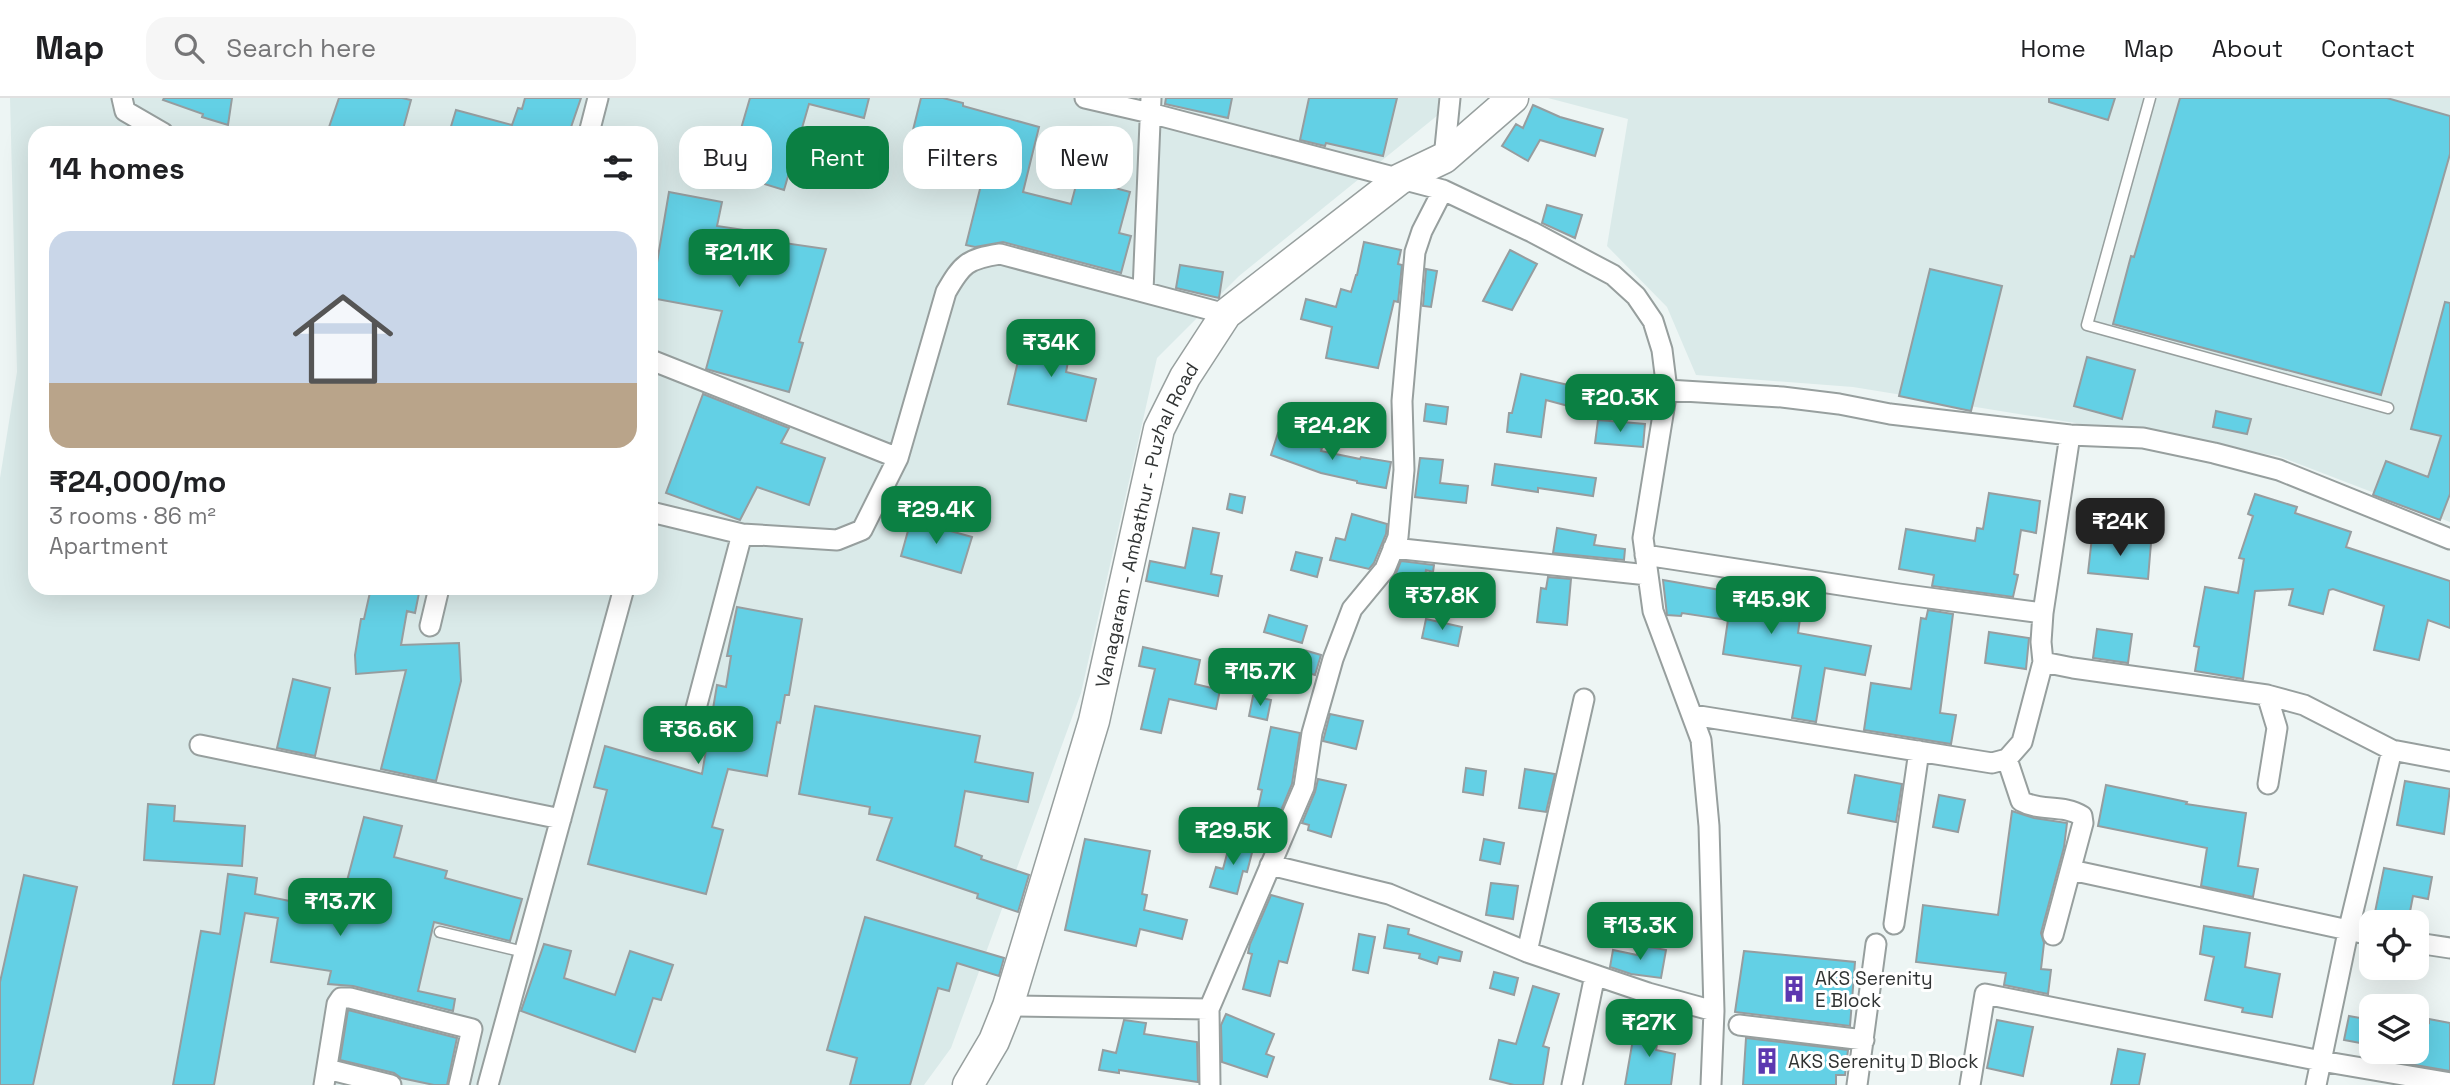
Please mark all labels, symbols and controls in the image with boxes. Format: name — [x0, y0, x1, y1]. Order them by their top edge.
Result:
search box — [146, 17, 636, 80]
text: Map — [35, 27, 104, 69]
icon: search — [170, 29, 208, 67]
text: Search here — [226, 31, 376, 65]
text: Home — [2020, 33, 2086, 64]
text: Map — [2124, 33, 2174, 64]
text: About — [2212, 33, 2283, 64]
text: Contact — [2321, 33, 2415, 64]
chip: Buy — [679, 126, 772, 189]
chip: Rent — [786, 126, 889, 189]
chip: Filters — [903, 126, 1022, 189]
chip: New — [1036, 126, 1133, 189]
text: 14 homes — [49, 149, 185, 188]
icon: filters — [599, 149, 637, 187]
pin: ₹21.1K — [682, 230, 796, 289]
text: ₹21.1K — [705, 237, 773, 267]
icon: home — [280, 276, 406, 402]
pin: ₹34K — [1010, 320, 1092, 379]
text: ₹34K — [1022, 327, 1080, 357]
street label: Vanagaram - Ambathur - Puzhal Road — [1090, 358, 1204, 690]
pin: ₹20.3K — [1563, 374, 1677, 434]
text: ₹20.3K — [1581, 382, 1659, 412]
pin: ₹24.2K — [1275, 402, 1389, 462]
text: ₹24.2K — [1293, 410, 1371, 440]
text: ₹24,000/mo — [49, 462, 226, 501]
pin: ₹29.4K — [879, 486, 993, 546]
text: ₹29.4K — [897, 494, 975, 524]
pin: ₹24K — [2079, 498, 2161, 558]
text: 3 rooms · 86 m² — [49, 501, 216, 531]
text: ₹24K — [2092, 506, 2148, 536]
text: Apartment — [49, 531, 169, 561]
pin: ₹37.8K — [1385, 573, 1499, 632]
pin: ₹45.9K — [1714, 576, 1828, 636]
text: ₹37.8K — [1405, 580, 1479, 610]
text: ₹45.9K — [1732, 584, 1810, 614]
pin: ₹15.7K — [1203, 648, 1317, 708]
text: ₹15.7K — [1224, 656, 1296, 686]
pin: ₹36.6K — [641, 706, 755, 766]
text: ₹36.6K — [659, 714, 737, 744]
pin: ₹29.5K — [1176, 808, 1290, 867]
text: ₹29.5K — [1195, 815, 1271, 845]
pin: ₹13.7K — [283, 878, 397, 938]
text: ₹13.7K — [304, 886, 376, 916]
pin: ₹13.3K — [1583, 902, 1697, 962]
text: ₹13.3K — [1603, 910, 1677, 940]
map controls — [2359, 910, 2429, 1064]
button: locate — [2359, 910, 2429, 980]
place label: AKS Serenity E Block — [1815, 966, 1933, 1013]
building icon: AKS Serenity E Block — [1779, 974, 1809, 1004]
button: layers — [2359, 994, 2429, 1064]
pin: ₹27K — [1608, 1000, 1690, 1059]
text: ₹27K — [1622, 1007, 1676, 1037]
building icon: AKS Serenity D Block — [1752, 1046, 1782, 1076]
place label: AKS Serenity D Block — [1788, 1049, 1979, 1074]

